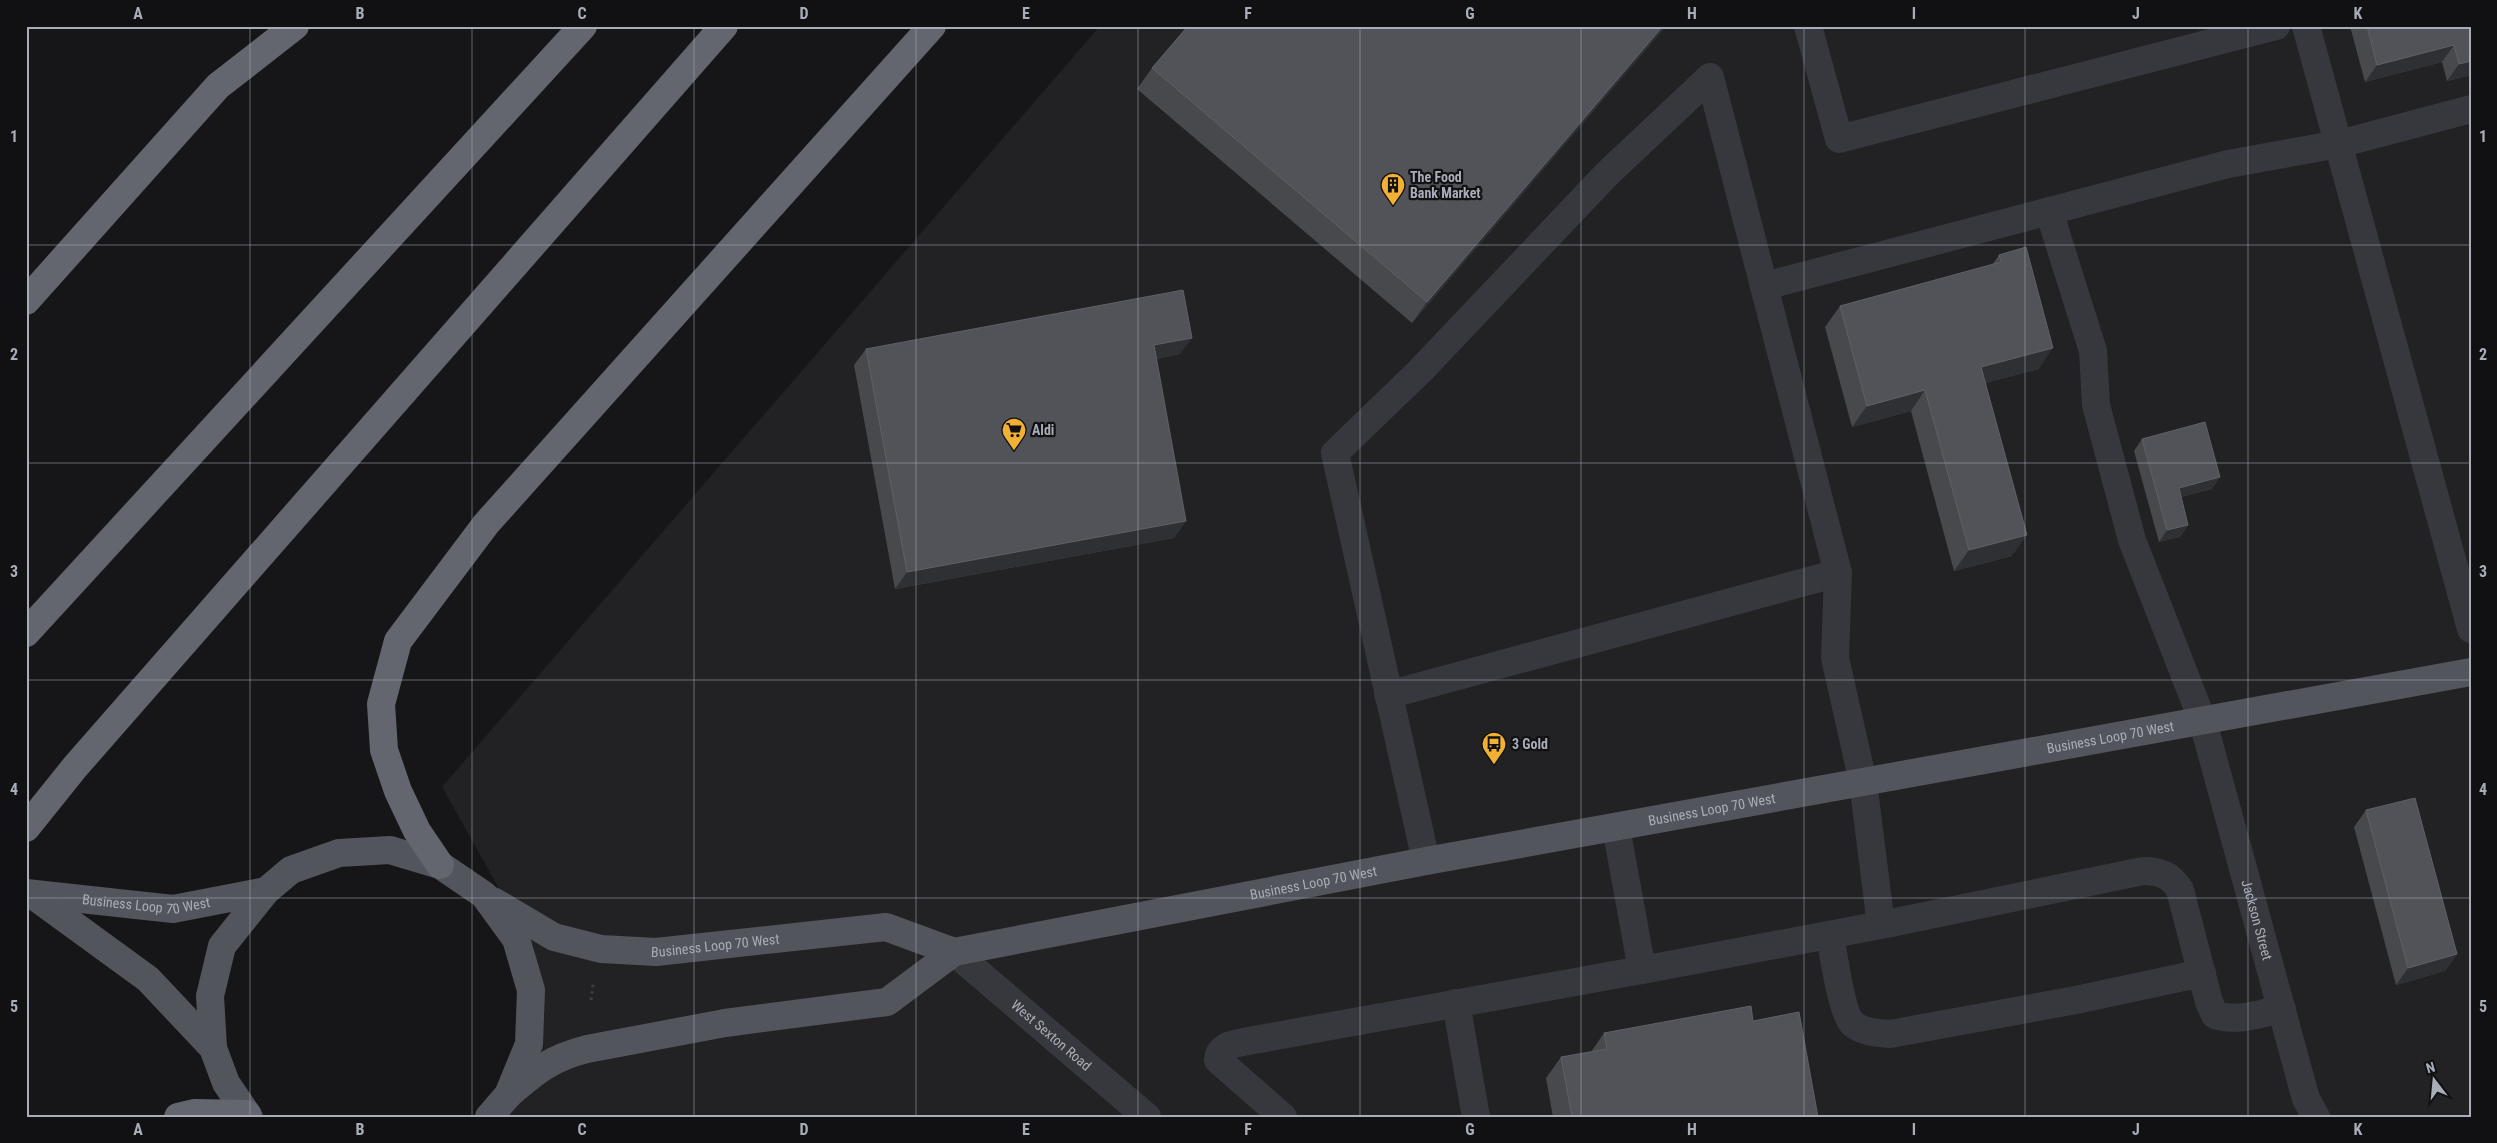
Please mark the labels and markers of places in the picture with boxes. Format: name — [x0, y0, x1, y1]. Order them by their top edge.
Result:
place label: The Food Bank Market — [1410, 169, 1481, 201]
building icon: The Food Bank Market — [1380, 172, 1406, 206]
supermarket icon: Aldi — [1001, 417, 1027, 451]
place label: Aldi — [1032, 422, 1054, 438]
bus stop icon: 3 Gold — [1481, 731, 1507, 765]
place label: 3 Gold — [1512, 736, 1548, 752]

